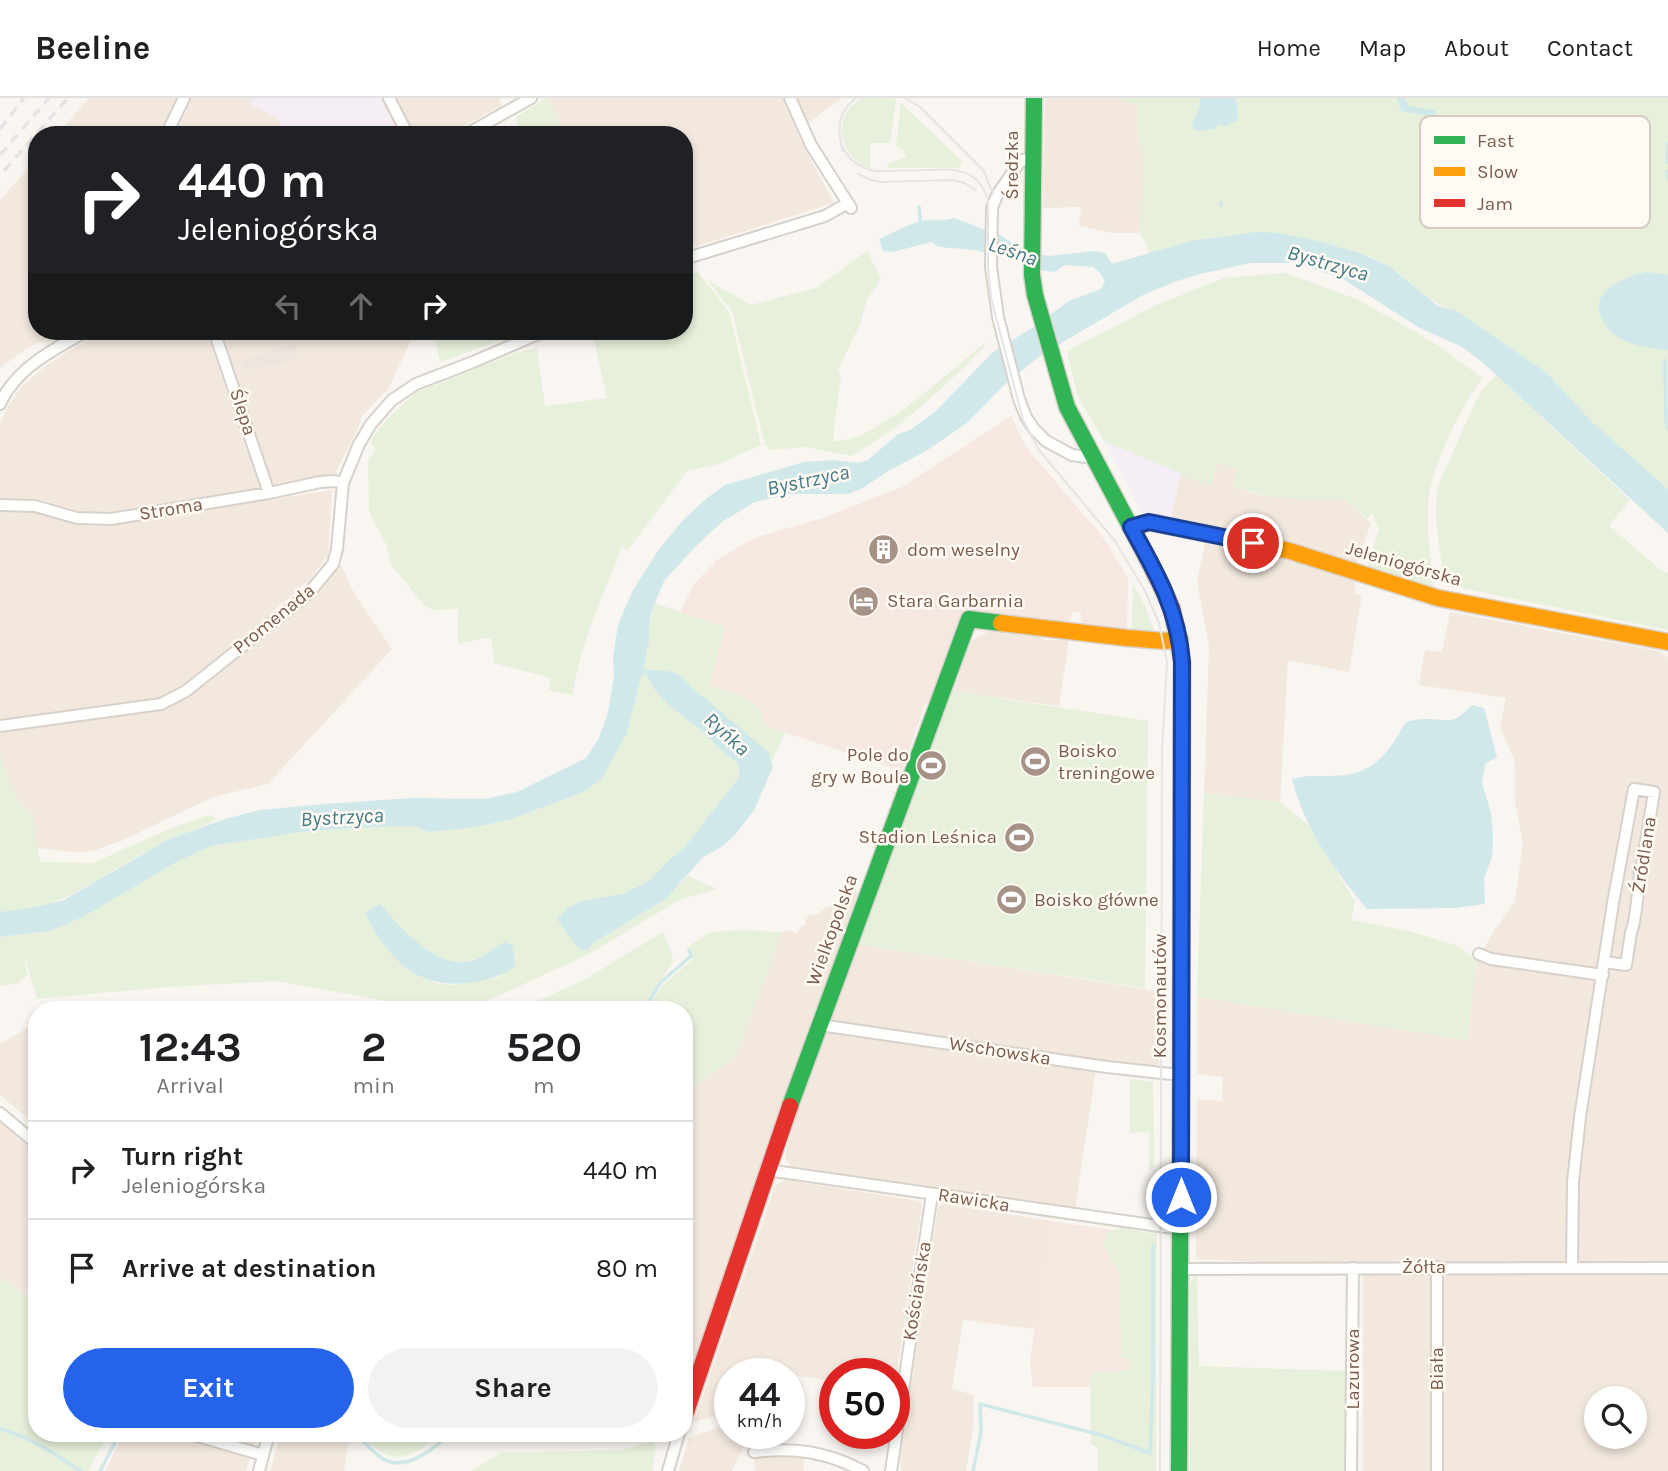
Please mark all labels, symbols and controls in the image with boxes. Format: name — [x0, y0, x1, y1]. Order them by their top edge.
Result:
text: Beeline — [35, 29, 150, 67]
text: Home — [1257, 34, 1321, 62]
text: Map — [1359, 34, 1406, 62]
text: About — [1444, 34, 1509, 62]
text: Contact — [1547, 34, 1633, 62]
legend — [1420, 116, 1650, 228]
street label: Średzka — [1000, 130, 1023, 200]
text: Fast — [1477, 130, 1514, 152]
text: 440 m — [178, 152, 326, 209]
icon: right — [63, 154, 154, 245]
text: Slow — [1477, 161, 1518, 183]
text: Jam — [1477, 193, 1513, 215]
text: Jeleniogórska — [178, 211, 379, 248]
water label: Leśna — [985, 231, 1041, 271]
water label: Bystrzyca — [1285, 240, 1371, 286]
icon: left — [269, 287, 307, 325]
icon: ahead — [342, 287, 380, 325]
icon: right — [415, 287, 453, 325]
street label: Ślepa — [225, 385, 262, 438]
water label: Bystrzyca — [765, 460, 851, 500]
street label: Stroma — [138, 493, 204, 525]
pin — [1223, 513, 1283, 573]
icon: arrive — [1234, 524, 1272, 562]
building icon: dom weselny — [867, 533, 901, 567]
street label: Jeleniogórska — [1344, 537, 1464, 591]
place label: dom weselny — [907, 539, 1020, 561]
street label: Promenada — [229, 579, 319, 659]
hotel icon: Stara Garbarnia — [847, 584, 881, 618]
place label: Stara Garbarnia — [887, 590, 1024, 612]
water label: Ryńka — [699, 707, 755, 761]
place label: Boisko treningowe — [1058, 740, 1155, 784]
place label: Pole do gry w Boule — [811, 744, 909, 788]
sports icon: Boisko treningowe — [1018, 745, 1052, 779]
sports icon: Pole do gry w Boule — [915, 749, 949, 783]
water label: Bystrzyca — [300, 803, 384, 831]
street label: Źródlana — [1626, 815, 1661, 895]
sports icon: Stadion Leśnica — [1003, 820, 1037, 854]
place label: Stadion Leśnica — [859, 826, 997, 848]
street label: Wielkopolska — [802, 871, 862, 989]
sports icon: Boisko główne — [994, 883, 1028, 917]
place label: Boisko główne — [1034, 889, 1159, 911]
street label: Kosmonautów — [1149, 933, 1171, 1058]
text: 12:43 — [139, 1022, 242, 1072]
text: 2 — [361, 1022, 386, 1072]
text: 520 — [506, 1022, 582, 1072]
street label: Wschowska — [948, 1032, 1052, 1070]
text: Arrival — [157, 1072, 224, 1099]
text: min — [353, 1072, 395, 1099]
text: m — [533, 1072, 555, 1099]
text: Turn right — [122, 1141, 243, 1172]
icon: right — [63, 1151, 101, 1189]
text: 440 m — [583, 1155, 658, 1186]
position arrow — [1144, 1160, 1218, 1234]
text: Jeleniogórska — [122, 1172, 266, 1199]
street label: Rawicka — [936, 1183, 1012, 1217]
street label: Kościańska — [898, 1240, 936, 1342]
icon: arrive — [63, 1249, 101, 1287]
text: Arrive at destination — [122, 1253, 376, 1284]
text: 80 m — [596, 1253, 658, 1284]
street label: Żółta — [1402, 1256, 1446, 1278]
street label: Lazurowa — [1342, 1328, 1364, 1410]
street label: Biała — [1426, 1347, 1448, 1391]
button: Exit — [63, 1348, 354, 1428]
button: Share — [368, 1348, 658, 1428]
speed limit sign: 50 — [819, 1358, 910, 1449]
text: 44 — [739, 1374, 780, 1415]
map controls — [1584, 1386, 1647, 1449]
button: search — [1584, 1386, 1647, 1449]
text: km/h — [737, 1410, 782, 1432]

